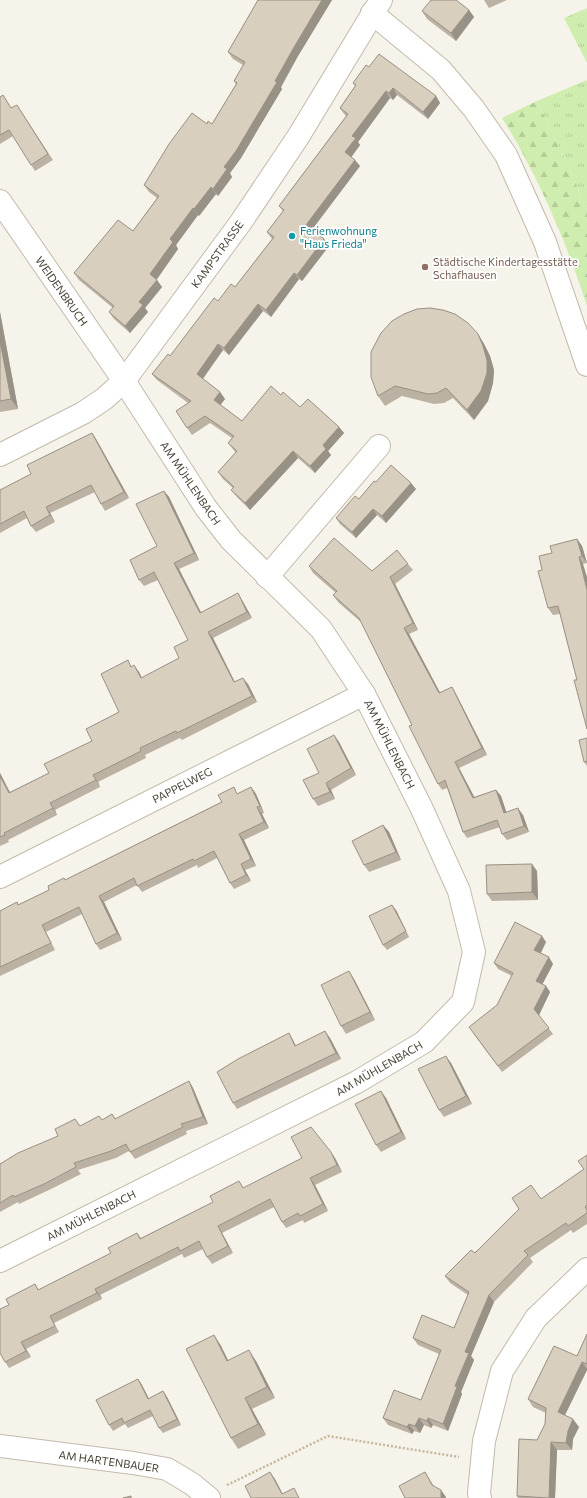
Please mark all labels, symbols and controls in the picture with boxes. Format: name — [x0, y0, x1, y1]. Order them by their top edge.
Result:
street label: KAMPSTRASSE — [188, 218, 246, 290]
place label: Ferienwohnung "Haus Frieda" — [300, 224, 377, 250]
marker: Ferienwohnung "Haus Frieda" — [287, 231, 297, 241]
street label: WEIDENBRUCH — [33, 254, 91, 328]
place label: Städtische Kindertagesstätte Schafhausen — [433, 255, 578, 281]
marker: Städtische Kindertagesstätte Schafhausen — [420, 262, 430, 272]
street label: AM MÜHLENBACH — [158, 438, 225, 527]
street label: AM MÜHLENBACH — [362, 697, 419, 791]
street label: PAPPELWEG — [150, 764, 214, 806]
street label: AM MÜHLENBACH — [333, 1037, 425, 1098]
street label: AM MÜHLENBACH — [44, 1186, 138, 1243]
street label: AM HARTENBAUER — [58, 1448, 161, 1475]

